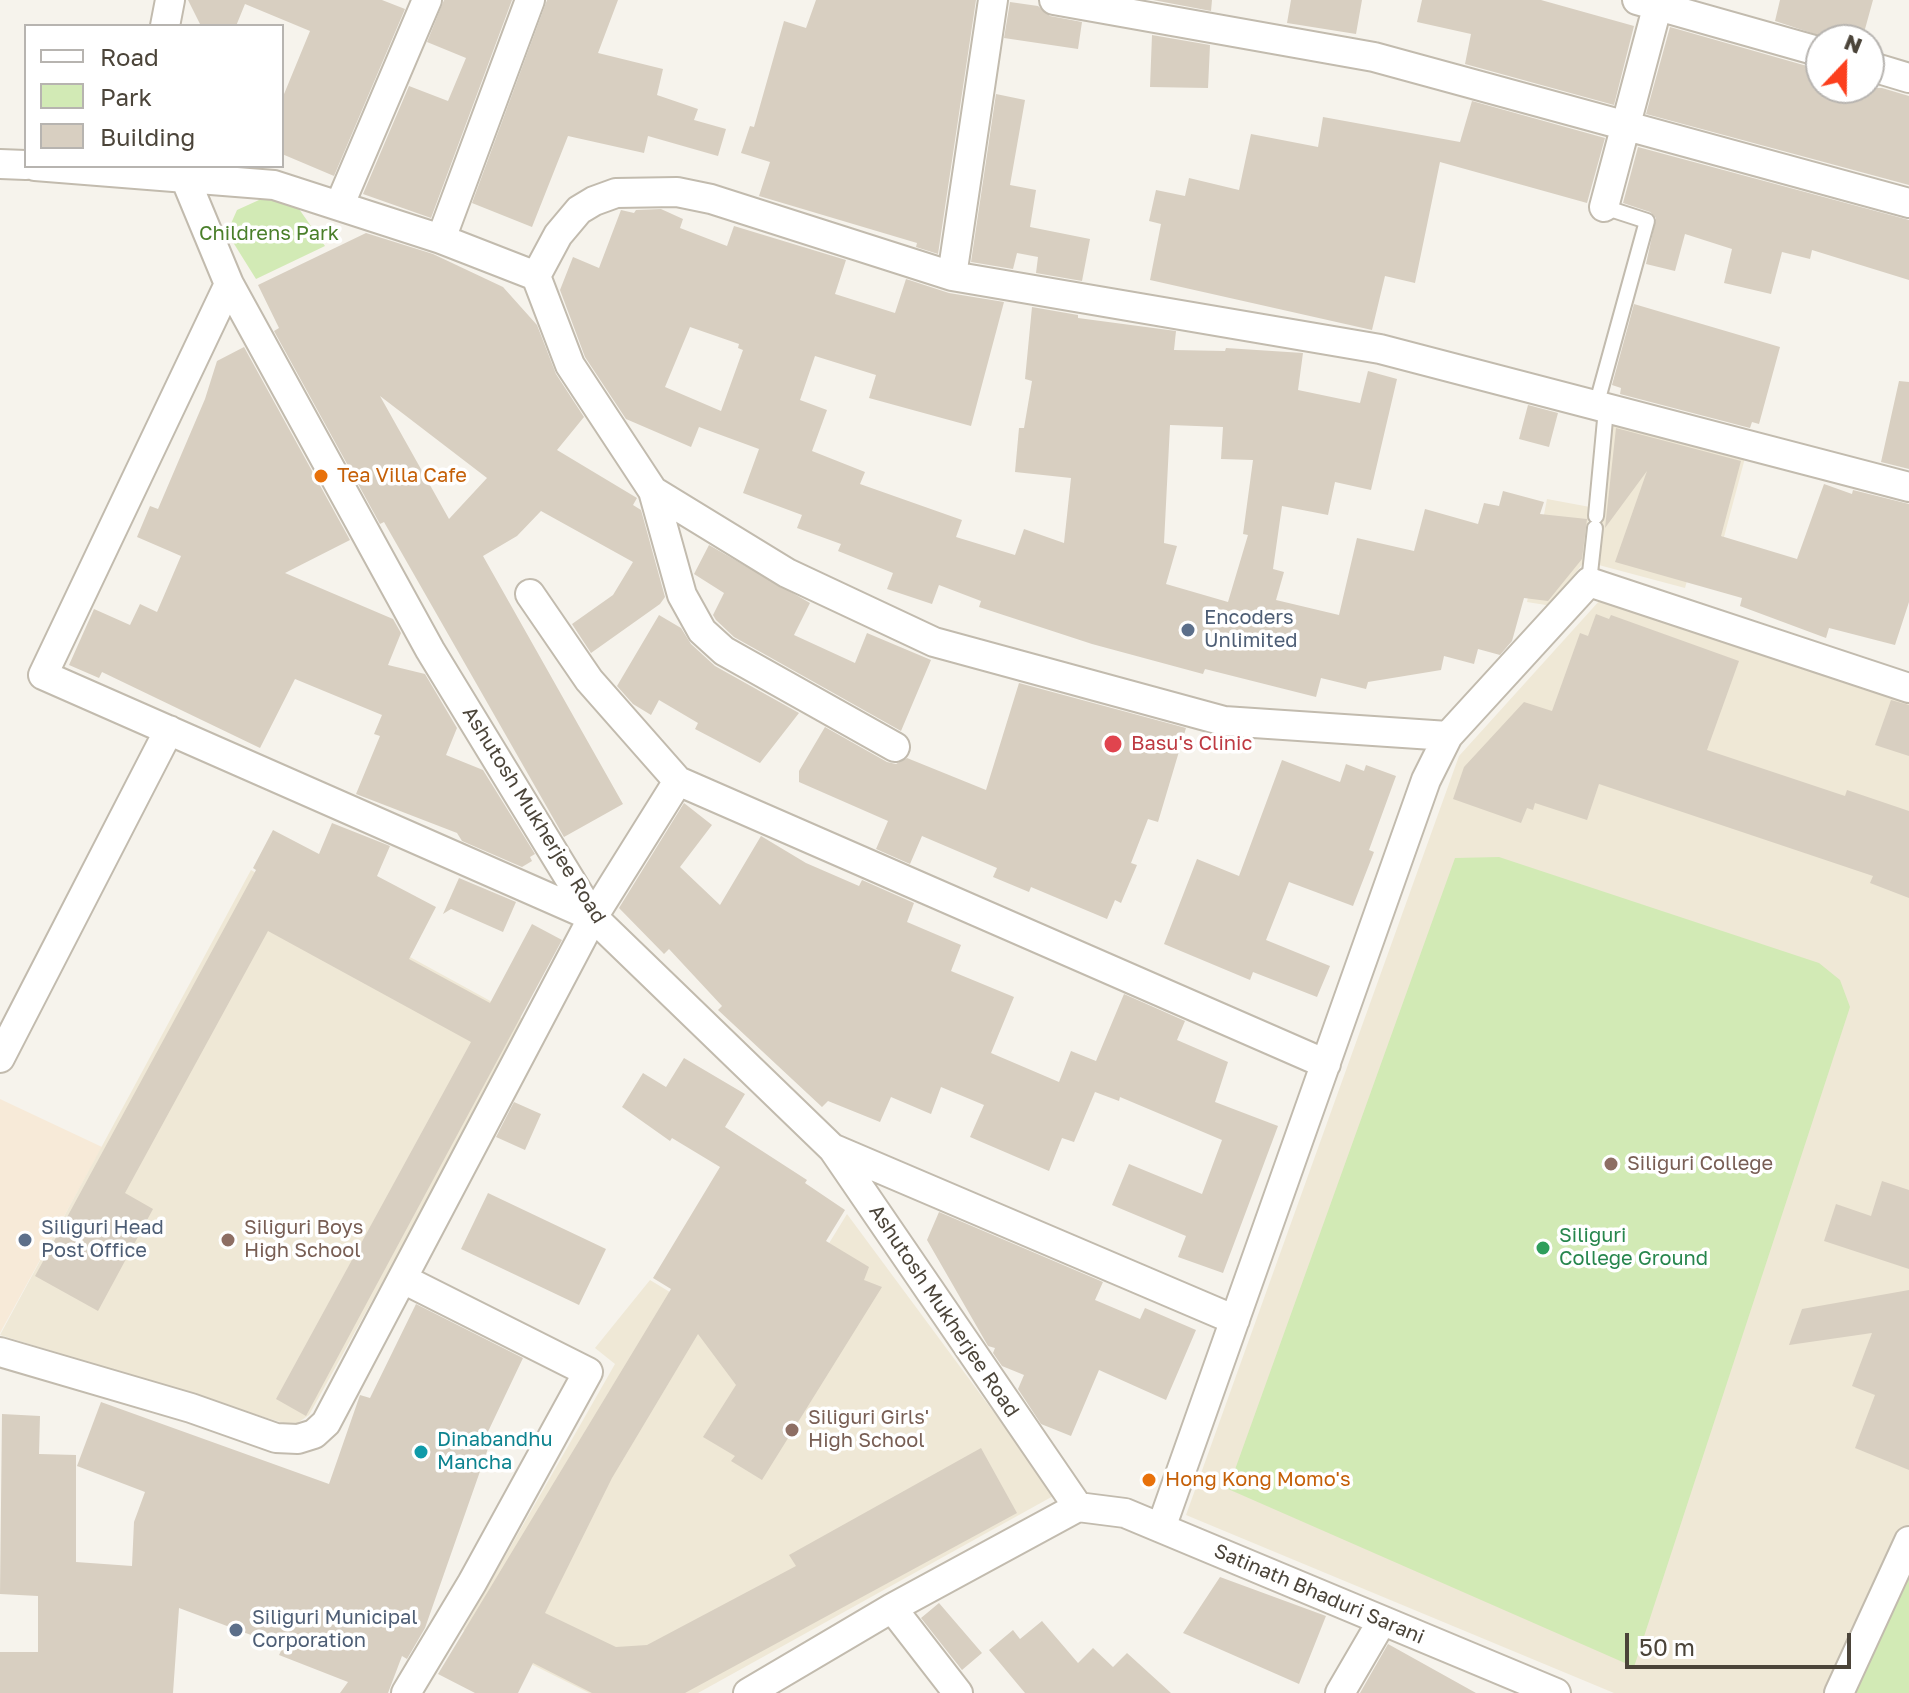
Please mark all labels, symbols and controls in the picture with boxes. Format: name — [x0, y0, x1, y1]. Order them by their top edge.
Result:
legend — [24, 24, 284, 168]
north arrow — [1805, 24, 1885, 104]
text: N — [1841, 27, 1866, 59]
text: Road — [100, 42, 159, 71]
text: Park — [100, 82, 152, 111]
text: Building — [100, 122, 195, 151]
park label: Childrens Park — [199, 222, 339, 246]
place label: Tea Villa Cafe — [337, 464, 467, 488]
marker: Tea Villa Cafe — [312, 467, 330, 485]
place label: Encoders Unlimited — [1204, 606, 1298, 653]
marker: Encoders Unlimited — [1179, 621, 1197, 639]
street label: Ashutosh Mukherjee Road — [457, 702, 611, 928]
place label: Basu's Clinic — [1131, 732, 1252, 756]
marker: Basu's Clinic — [1102, 733, 1124, 755]
place label: Siliguri College — [1627, 1152, 1773, 1176]
marker: Siliguri College — [1602, 1155, 1620, 1173]
street label: Ashutosh Mukherjee Road — [864, 1200, 1024, 1422]
place label: Siliguri Head Post Office — [41, 1216, 164, 1263]
place label: Siliguri Boys High School — [244, 1216, 363, 1263]
place label: Siliguri College Ground — [1559, 1224, 1708, 1271]
marker: Siliguri Head Post Office — [16, 1231, 34, 1249]
marker: Siliguri Boys High School — [219, 1231, 237, 1249]
marker: Siliguri College Ground — [1534, 1239, 1552, 1257]
place label: Siliguri Girls' High School — [808, 1406, 929, 1453]
marker: Siliguri Girls' High School — [783, 1421, 801, 1439]
place label: Dinabandhu Mancha — [437, 1428, 553, 1475]
marker: Dinabandhu Mancha — [412, 1443, 430, 1461]
place label: Hong Kong Momo's — [1165, 1468, 1350, 1492]
marker: Hong Kong Momo's — [1140, 1471, 1158, 1489]
street label: Satinath Bhaduri Sarani — [1210, 1539, 1428, 1649]
place label: Siliguri Municipal Corporation — [252, 1606, 418, 1653]
scale bar — [1629, 1617, 1855, 1667]
marker: Siliguri Municipal Corporation — [227, 1621, 245, 1639]
text: 50 m — [1639, 1632, 1695, 1661]

